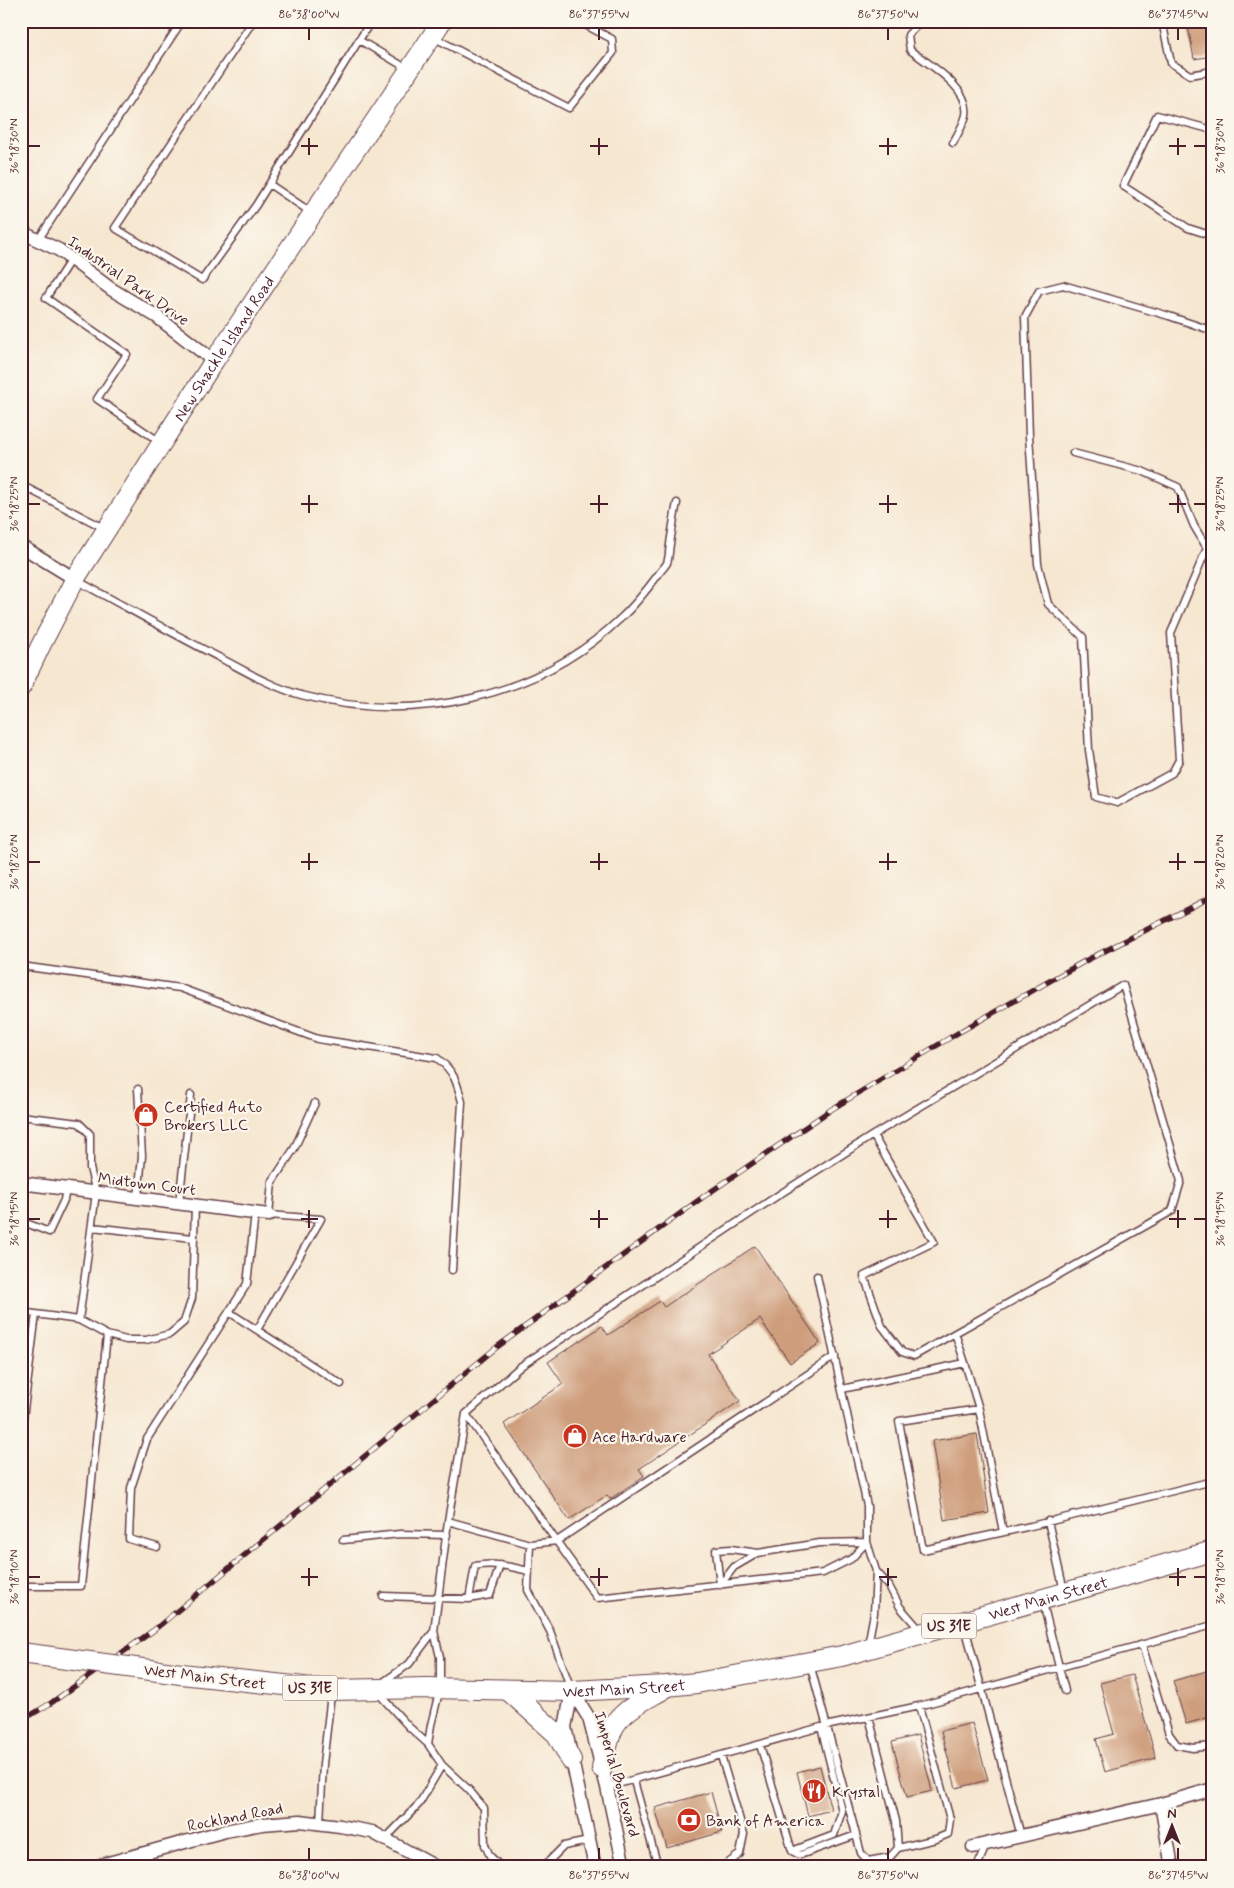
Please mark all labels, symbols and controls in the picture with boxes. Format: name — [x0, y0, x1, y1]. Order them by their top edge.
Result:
text: 86°38'00"W — [279, 7, 340, 23]
text: 86°37'55"W — [569, 7, 629, 23]
text: 86°37'50"W — [858, 7, 919, 23]
text: 86°37'45"W — [1148, 7, 1208, 23]
text: 36°18'30"N — [7, 118, 23, 174]
text: 36°18'30"N — [1213, 118, 1229, 174]
street label: Industrial Park Drive — [63, 231, 193, 331]
street label: New Shackle Island Road — [169, 273, 280, 426]
text: 36°18'25"N — [7, 476, 23, 532]
text: 36°18'25"N — [1213, 476, 1229, 532]
text: 36°18'20"N — [7, 834, 23, 890]
text: 36°18'20"N — [1213, 834, 1229, 890]
place label: Certified Auto Brokers LLC — [164, 1097, 262, 1136]
shop icon: Certified Auto Brokers LLC — [133, 1102, 159, 1128]
street label: Midtown Court — [97, 1168, 197, 1201]
text: 36°18'15"N — [7, 1192, 23, 1246]
text: 36°18'15"N — [1213, 1192, 1229, 1246]
shop icon: Ace Hardware — [562, 1423, 588, 1449]
place label: Ace Hardware — [592, 1427, 687, 1448]
text: 36°18'10"N — [7, 1549, 23, 1605]
text: 36°18'10"N — [1213, 1549, 1229, 1605]
street label: West Main Street — [987, 1572, 1111, 1626]
road number: US 31E — [922, 1614, 976, 1638]
street label: West Main Street — [142, 1660, 268, 1695]
street label: West Main Street — [562, 1675, 687, 1703]
road number: US 31E — [282, 1676, 338, 1700]
street label: Imperial Boulevard — [589, 1709, 645, 1840]
restaurant icon: Krystal — [801, 1778, 827, 1804]
place label: Krystal — [832, 1782, 880, 1803]
street label: Rockland Road — [186, 1798, 285, 1837]
north arrow — [1146, 1800, 1196, 1850]
text: N — [1167, 1805, 1177, 1823]
bank icon: Bank of America — [676, 1807, 702, 1833]
place label: Bank of America — [706, 1811, 824, 1832]
text: 86°38'00"W — [279, 1868, 340, 1884]
text: 86°37'55"W — [569, 1868, 629, 1884]
text: 86°37'50"W — [858, 1868, 919, 1884]
text: 86°37'45"W — [1148, 1868, 1208, 1884]

